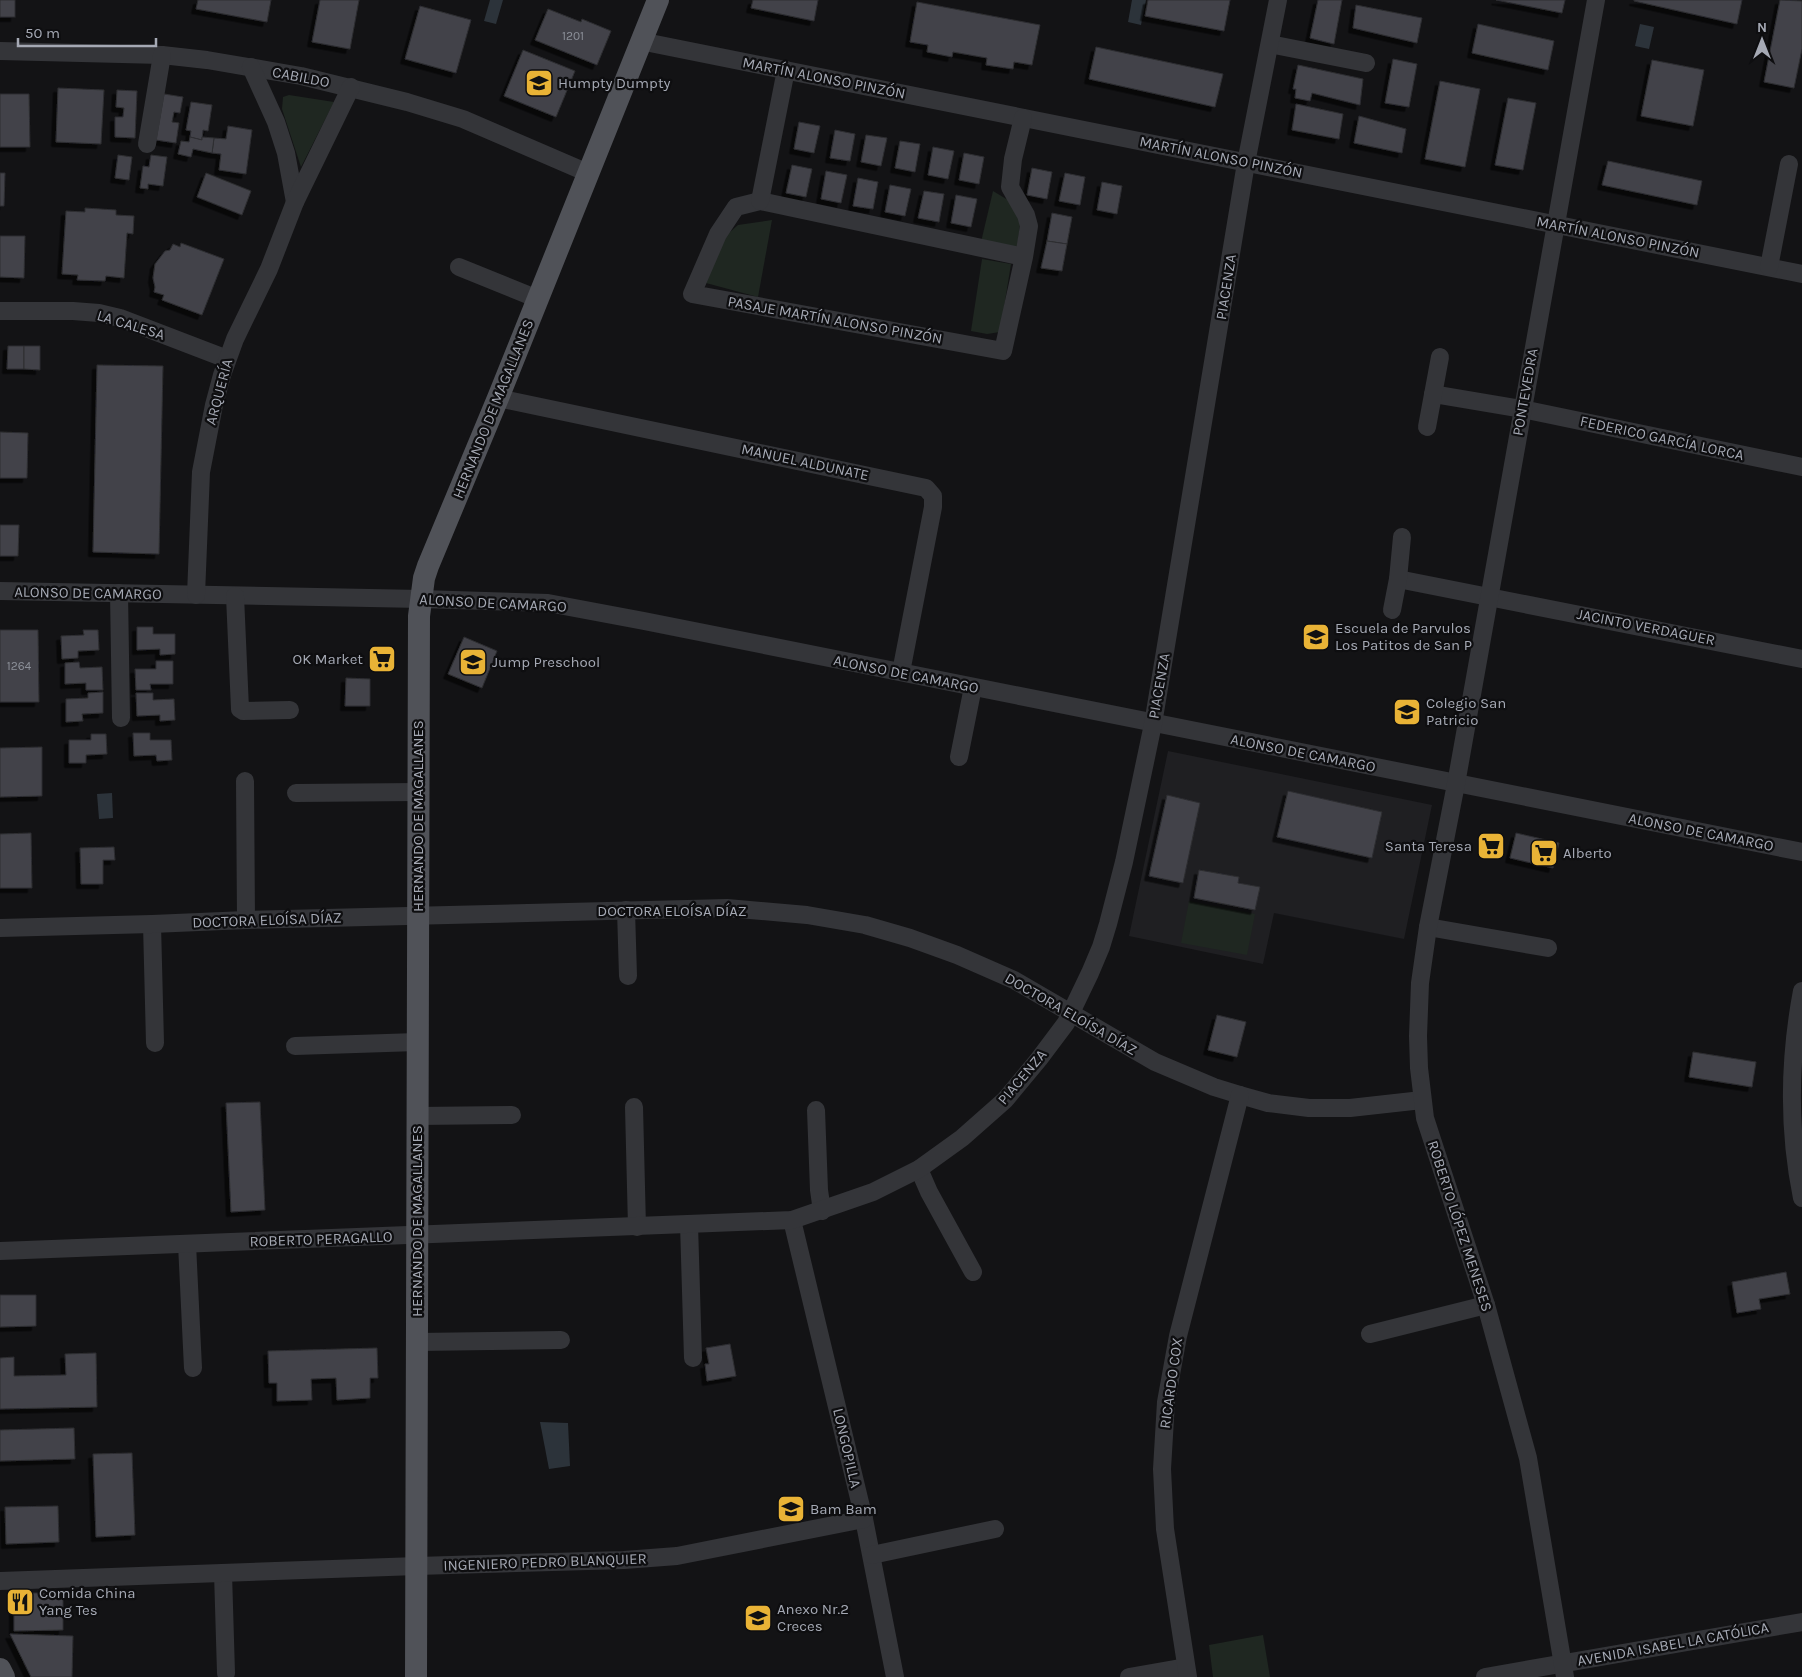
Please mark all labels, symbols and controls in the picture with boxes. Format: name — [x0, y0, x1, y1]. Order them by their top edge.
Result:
scale bar — [18, 15, 155, 47]
north arrow — [1737, 15, 1787, 65]
text: N — [1757, 19, 1767, 36]
text: 50 m — [25, 24, 60, 42]
house number: 1201 — [562, 29, 584, 43]
street label: MARTÍN ALONSO PINZÓN — [741, 53, 907, 103]
street label: CABILDO — [271, 63, 331, 91]
school or university icon: Humpty Dumpty — [524, 68, 554, 98]
place label: Humpty Dumpty — [558, 74, 671, 92]
street label: MARTÍN ALONSO PINZÓN — [1138, 132, 1304, 182]
street label: MARTÍN ALONSO PINZÓN — [1535, 212, 1701, 262]
street label: PIACENZA — [1212, 252, 1240, 321]
street label: PASAJE MARTÍN ALONSO PINZÓN — [726, 292, 944, 348]
street label: LA CALESA — [95, 306, 168, 344]
street label: HERNANDO DE MAGALLANES — [449, 317, 537, 501]
street label: PONTEVEDRA — [1508, 346, 1542, 437]
street label: ARQUERÍA — [202, 357, 237, 427]
street label: FEDERICO GARCÍA LORCA — [1578, 412, 1746, 464]
street label: MANUEL ALDUNATE — [740, 440, 870, 484]
street label: ALONSO DE CAMARGO — [14, 583, 162, 603]
street label: ALONSO DE CAMARGO — [419, 590, 567, 616]
street label: JACINTO VERDAGUER — [1575, 605, 1717, 649]
place label: Escuela de Parvulos Los Patitos de San P — [1335, 619, 1472, 654]
school or university icon: Escuela de Parvulos Los Patitos de San P — [1301, 622, 1331, 652]
supermarket icon: OK Market — [367, 644, 397, 674]
school or university icon: Jump Preschool — [458, 647, 488, 677]
place label: OK Market — [292, 650, 363, 668]
street label: ALONSO DE CAMARGO — [832, 651, 980, 697]
street label: PIACENZA — [1144, 651, 1174, 720]
place label: Jump Preschool — [492, 653, 600, 671]
house number: 1264 — [7, 659, 32, 673]
place label: Colegio San Patricio — [1426, 694, 1506, 729]
school or university icon: Colegio San Patricio — [1392, 697, 1422, 727]
street label: HERNANDO DE MAGALLANES — [409, 720, 427, 912]
street label: ALONSO DE CAMARGO — [1229, 730, 1377, 776]
street label: ALONSO DE CAMARGO — [1627, 809, 1775, 855]
supermarket icon: Santa Teresa — [1476, 831, 1506, 861]
place label: Santa Teresa — [1385, 837, 1472, 855]
supermarket icon: Alberto — [1529, 838, 1559, 868]
place label: Alberto — [1563, 844, 1612, 862]
street label: DOCTORA ELOÍSA DÍAZ — [597, 902, 747, 920]
street label: DOCTORA ELOÍSA DÍAZ — [192, 908, 342, 932]
street label: DOCTORA ELOÍSA DÍAZ — [1002, 969, 1140, 1059]
street label: PIACENZA — [994, 1045, 1051, 1108]
street label: HERNANDO DE MAGALLANES — [408, 1125, 426, 1317]
street label: ROBERTO LÓPEZ MENESES — [1424, 1138, 1496, 1314]
street label: ROBERTO PERAGALLO — [249, 1228, 393, 1250]
street label: RICARDO COX — [1156, 1336, 1186, 1430]
street label: LONGOPILLA — [829, 1406, 865, 1490]
school or university icon: Bam Bam — [776, 1494, 806, 1524]
place label: Bam Bam — [810, 1500, 877, 1518]
street label: INGENIERO PEDRO BLANQUIER — [443, 1549, 647, 1575]
place label: Comida China Yang Tes — [39, 1584, 136, 1619]
restaurant icon: Comida China Yang Tes — [5, 1587, 35, 1617]
place label: Anexo Nr.2 Creces — [777, 1600, 849, 1635]
school or university icon: Anexo Nr.2 Creces — [743, 1603, 773, 1633]
street label: AVENIDA ISABEL LA CATÓLICA — [1576, 1618, 1771, 1670]

